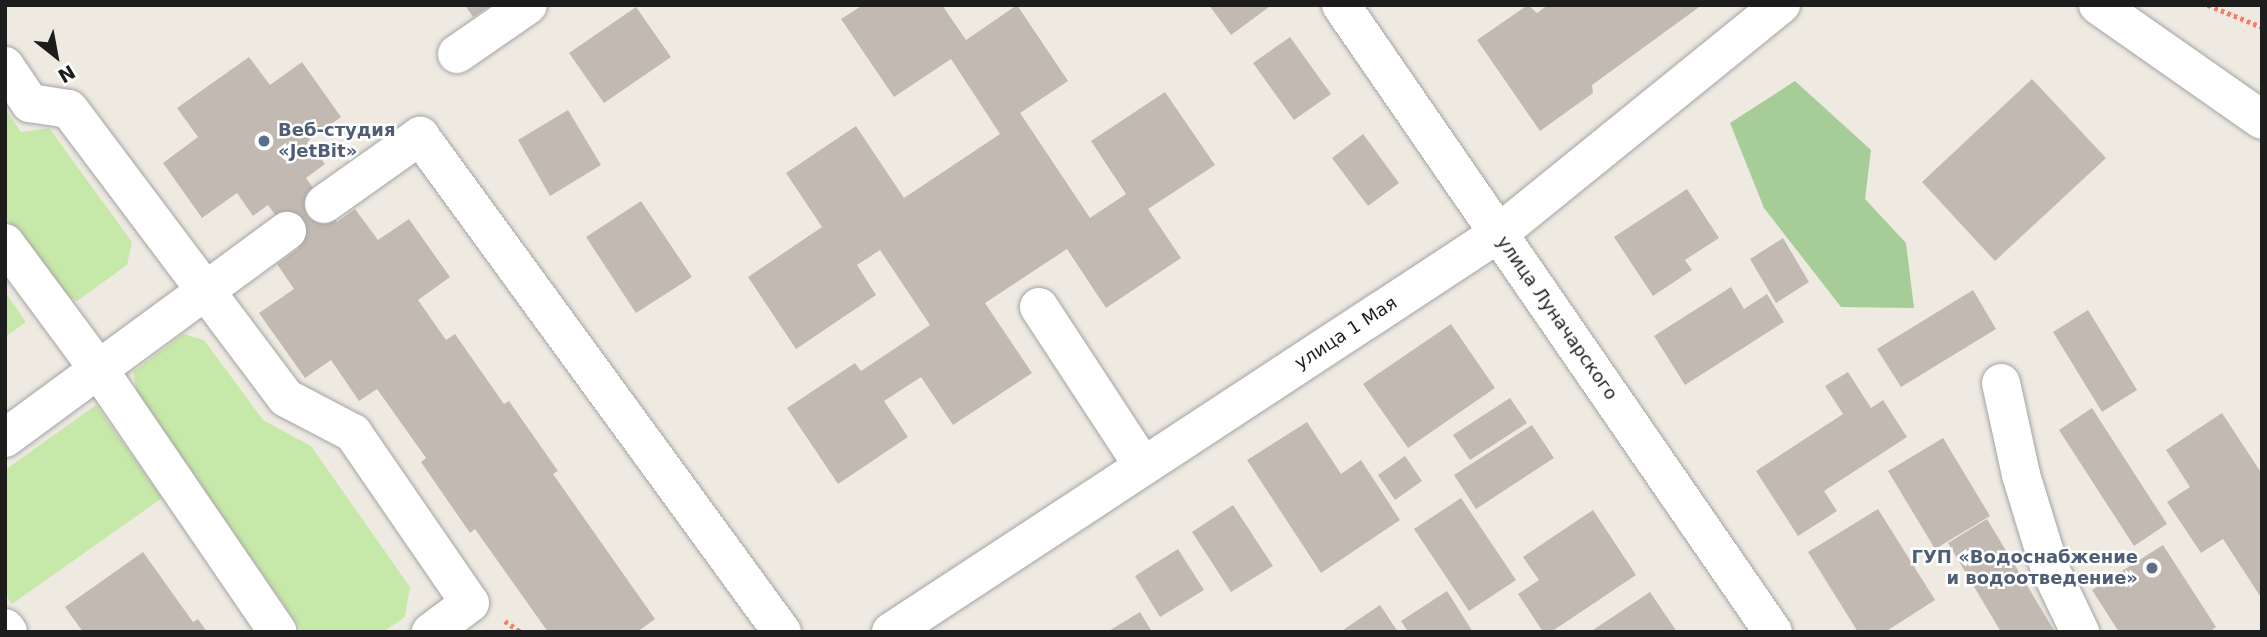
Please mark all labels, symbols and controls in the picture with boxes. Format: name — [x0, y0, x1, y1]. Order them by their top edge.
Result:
north arrow — [21, 21, 91, 91]
text: N — [54, 60, 79, 88]
place label: Веб-студия «JetBit» — [278, 120, 396, 162]
marker: Веб-студия «JetBit» — [256, 133, 272, 149]
street label: улица Луначарского — [1492, 232, 1622, 404]
street label: улица 1 Мая — [1291, 292, 1401, 374]
place label: ГУП «Водоснабжение и водоотведение» — [1912, 547, 2138, 590]
marker: ГУП «Водоснабжение и водоотведение» — [2144, 560, 2160, 576]

